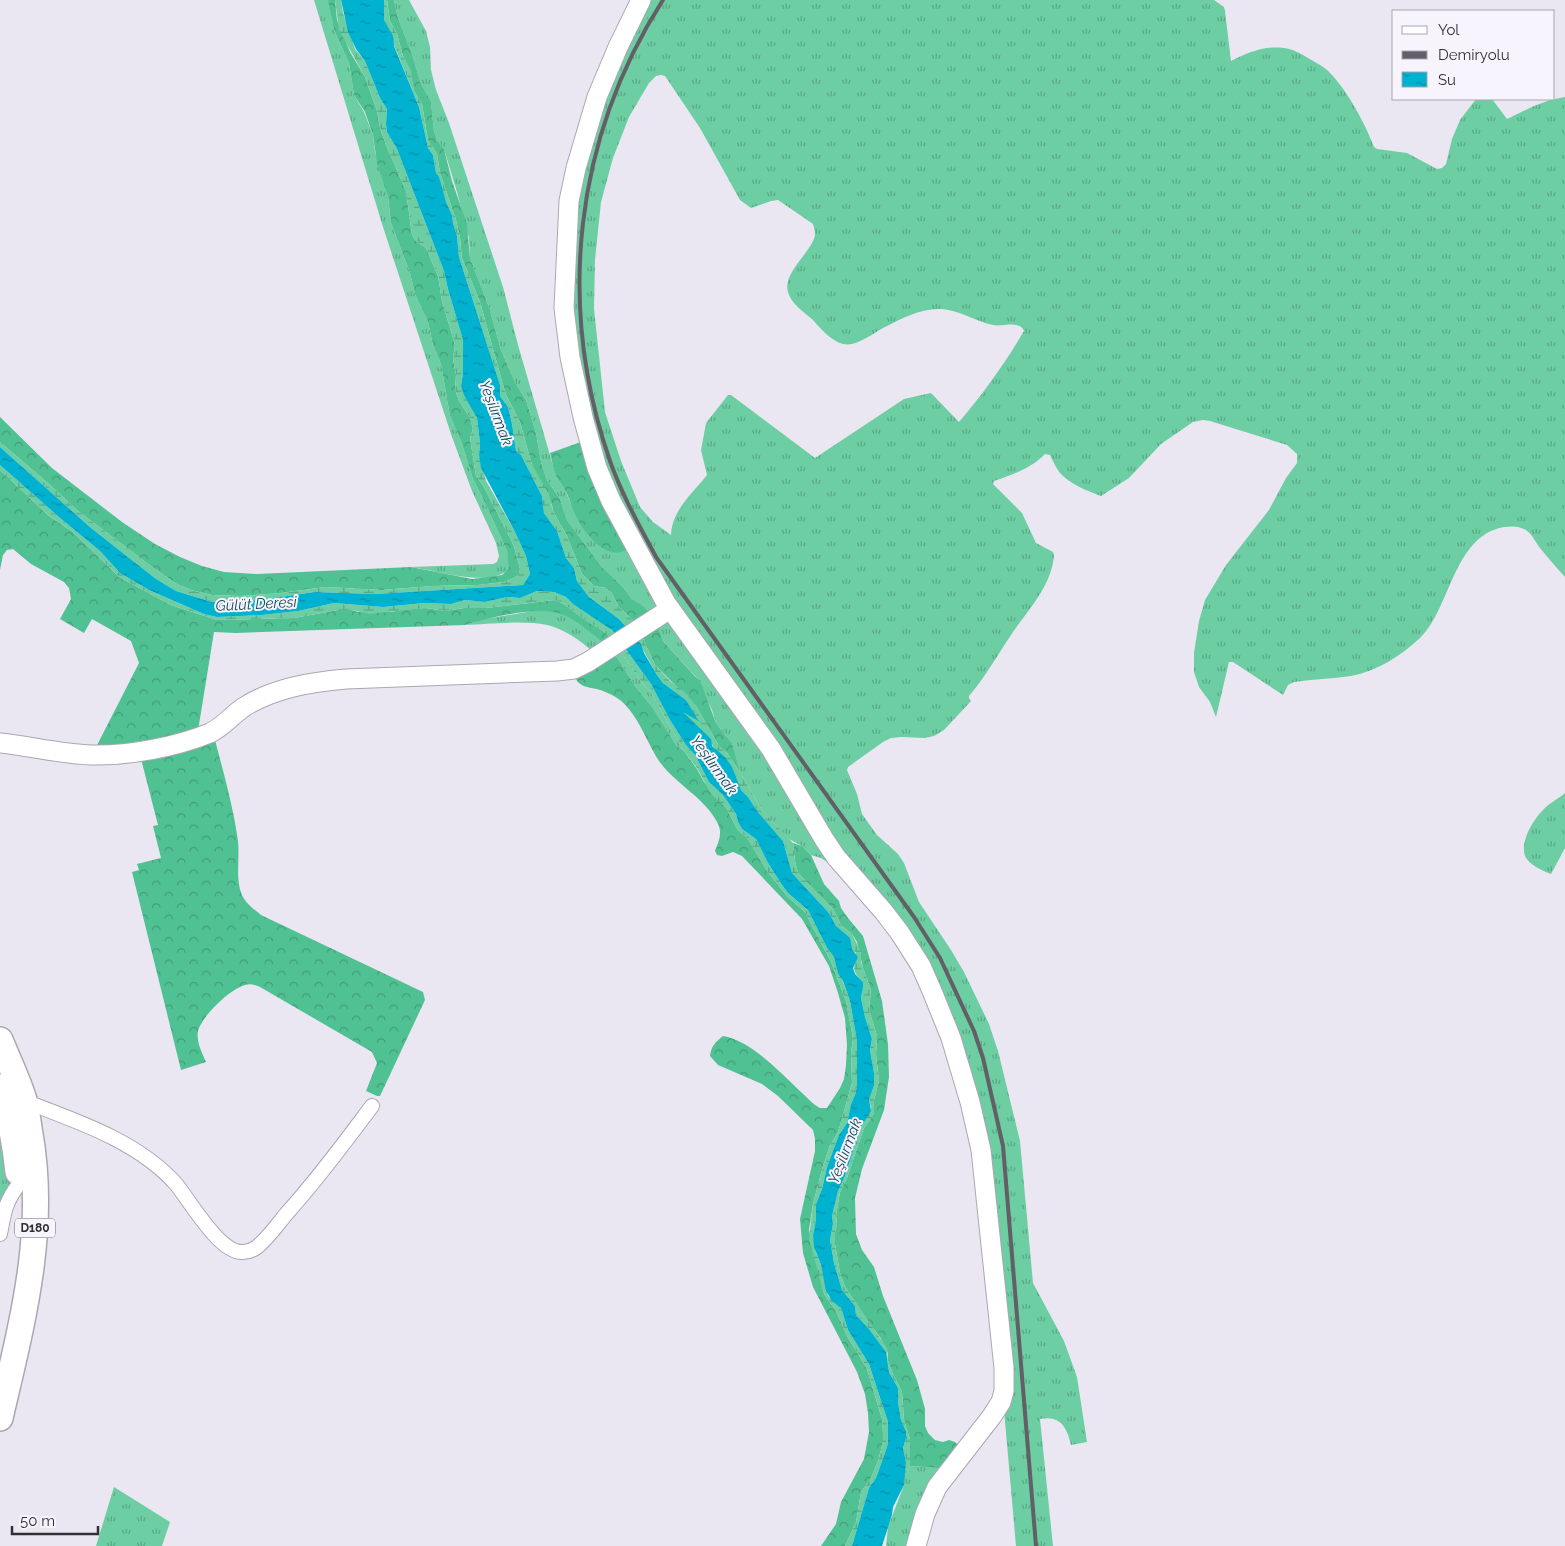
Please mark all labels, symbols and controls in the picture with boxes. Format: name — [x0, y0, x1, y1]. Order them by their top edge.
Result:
legend — [1392, 10, 1555, 100]
text: Yol — [1438, 21, 1460, 39]
text: Demiryolu — [1438, 46, 1510, 64]
text: Su — [1438, 71, 1456, 89]
water label: Yeşilırmak — [475, 378, 517, 448]
water label: Gülüt Deresi — [215, 593, 298, 615]
water label: Yeşilırmak — [687, 732, 741, 798]
water label: Yeşilırmak — [824, 1116, 866, 1186]
road number: D180 — [15, 1218, 55, 1238]
scale bar — [12, 1504, 99, 1536]
text: 50 m — [20, 1512, 55, 1530]

